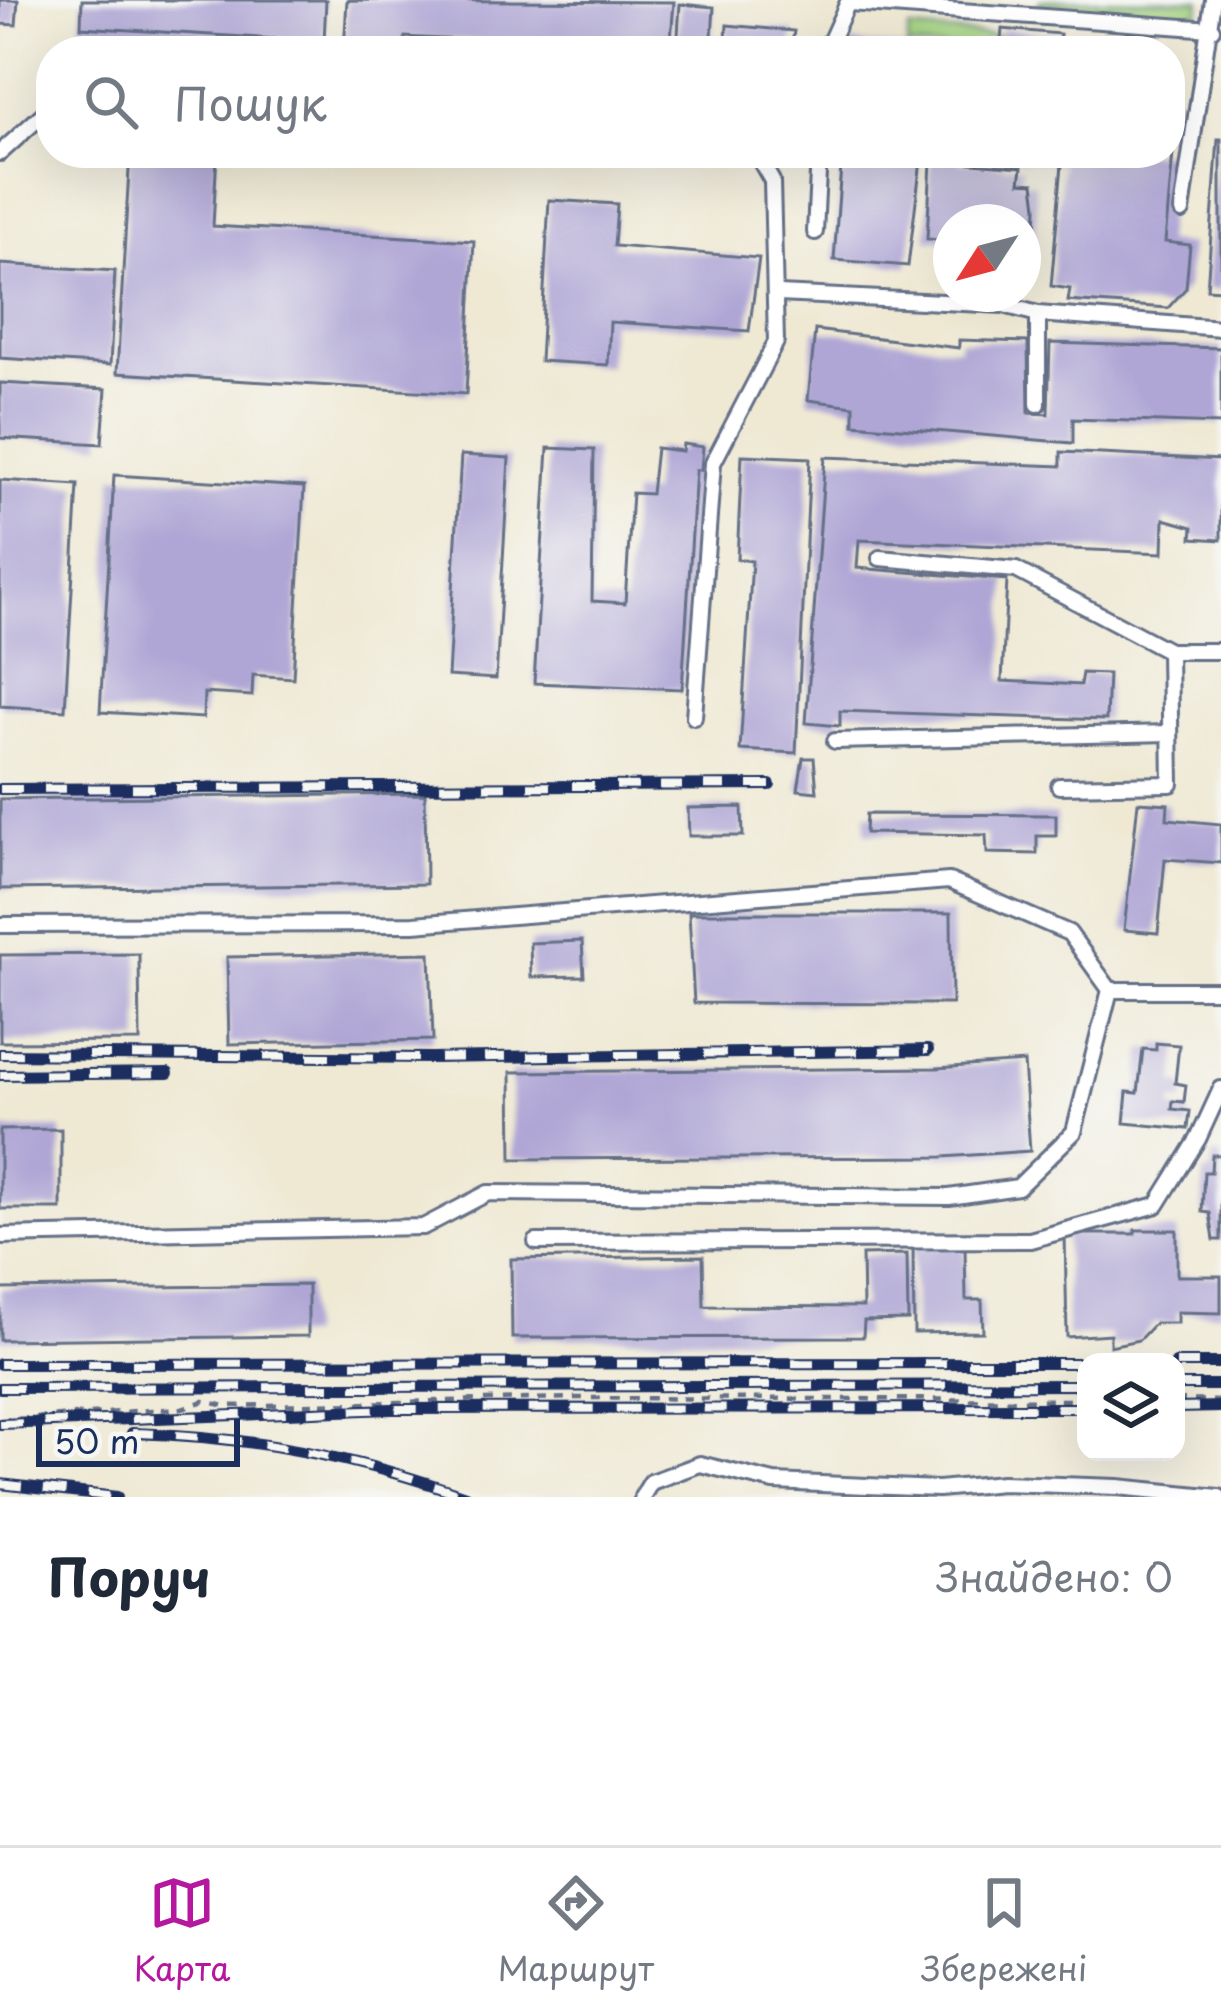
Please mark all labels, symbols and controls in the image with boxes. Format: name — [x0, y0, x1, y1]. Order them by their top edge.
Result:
search box — [36, 36, 1185, 168]
text: Пошук — [174, 68, 327, 136]
icon: search — [78, 69, 144, 135]
north arrow — [933, 204, 1041, 312]
map controls — [1077, 1353, 1185, 1461]
button: layers — [1077, 1353, 1185, 1461]
scale bar — [36, 1413, 240, 1466]
text: 50 m — [54, 1415, 140, 1465]
text: Поруч — [48, 1537, 210, 1614]
text: Знайдено: 0 — [936, 1546, 1173, 1605]
tab: Карта — [134, 1870, 231, 1992]
tab: Маршрут — [498, 1870, 654, 1992]
tab: Збережені — [921, 1870, 1087, 1992]

